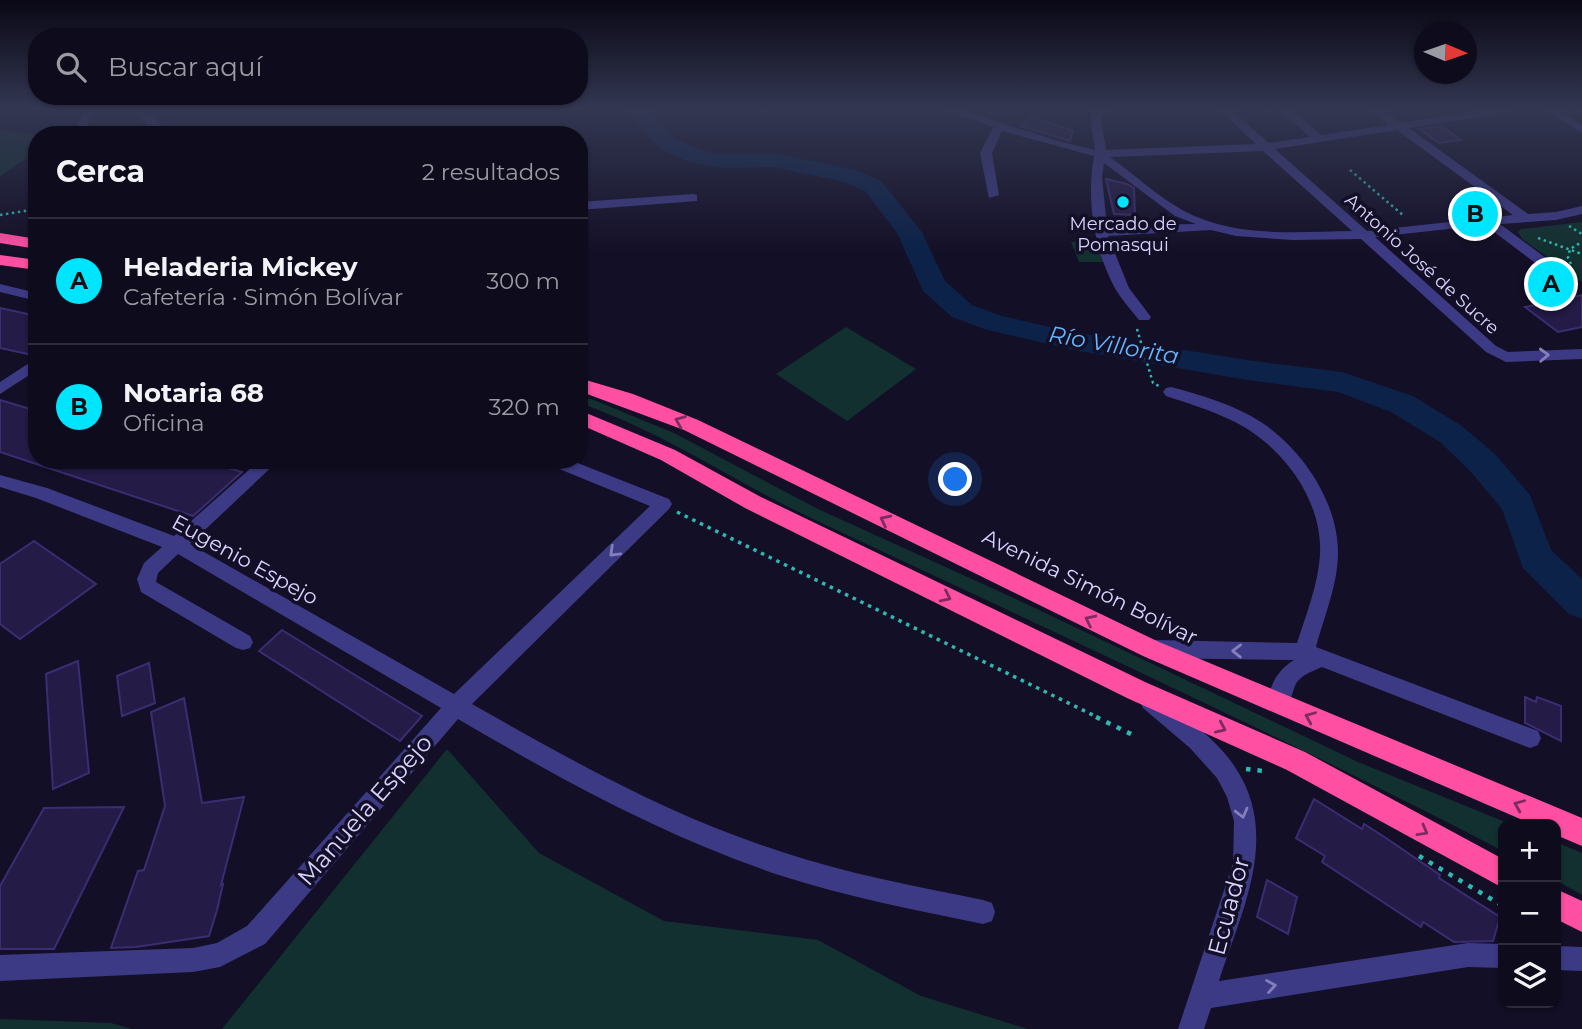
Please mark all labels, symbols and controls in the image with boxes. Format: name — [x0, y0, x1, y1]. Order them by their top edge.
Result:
north arrow — [1414, 21, 1477, 84]
search box — [28, 28, 588, 105]
icon: search — [52, 48, 90, 86]
text: Buscar aquí — [108, 51, 262, 83]
text: Cerca — [56, 153, 145, 190]
text: 2 resultados — [422, 158, 560, 186]
pin: B — [1452, 188, 1498, 240]
street label: Antonio José de Sucre — [1340, 189, 1504, 339]
marker: Mercado de Pomasqui — [1115, 194, 1131, 210]
place label: Mercado de Pomasqui — [1069, 213, 1177, 256]
text: Heladeria Mickey — [123, 251, 357, 283]
pin: A — [1528, 258, 1574, 310]
text: A — [70, 267, 88, 295]
text: 300 m — [486, 267, 560, 295]
text: Cafetería · Simón Bolívar — [123, 283, 403, 311]
water label: Río Villorita — [1047, 320, 1181, 370]
one-way arrow — [1539, 348, 1550, 363]
text: Notaria 68 — [123, 377, 264, 409]
text: B — [70, 393, 88, 421]
text: 320 m — [488, 393, 560, 421]
text: Oficina — [123, 409, 205, 437]
one-way arrow — [675, 415, 688, 429]
your location — [938, 462, 972, 496]
street label: Eugenio Espejo — [168, 509, 323, 610]
one-way arrow — [880, 514, 892, 528]
street label: Avenida Simón Bolívar — [979, 524, 1202, 650]
one-way arrow — [609, 543, 622, 556]
one-way arrow — [939, 588, 951, 602]
one-way arrow — [1085, 614, 1097, 628]
one-way arrow — [1231, 643, 1242, 658]
one-way arrow — [1304, 711, 1317, 725]
one-way arrow — [1213, 720, 1226, 734]
street label: Manuela Espejo — [291, 728, 438, 891]
one-way arrow — [1514, 800, 1526, 814]
one-way arrow — [1234, 807, 1248, 819]
map controls — [1498, 819, 1561, 1008]
button: + — [1498, 819, 1561, 882]
one-way arrow — [1416, 823, 1429, 836]
street label: Ecuador — [1201, 854, 1256, 958]
button: − — [1498, 882, 1561, 945]
button: layers — [1498, 945, 1561, 1008]
one-way arrow — [1265, 979, 1277, 994]

